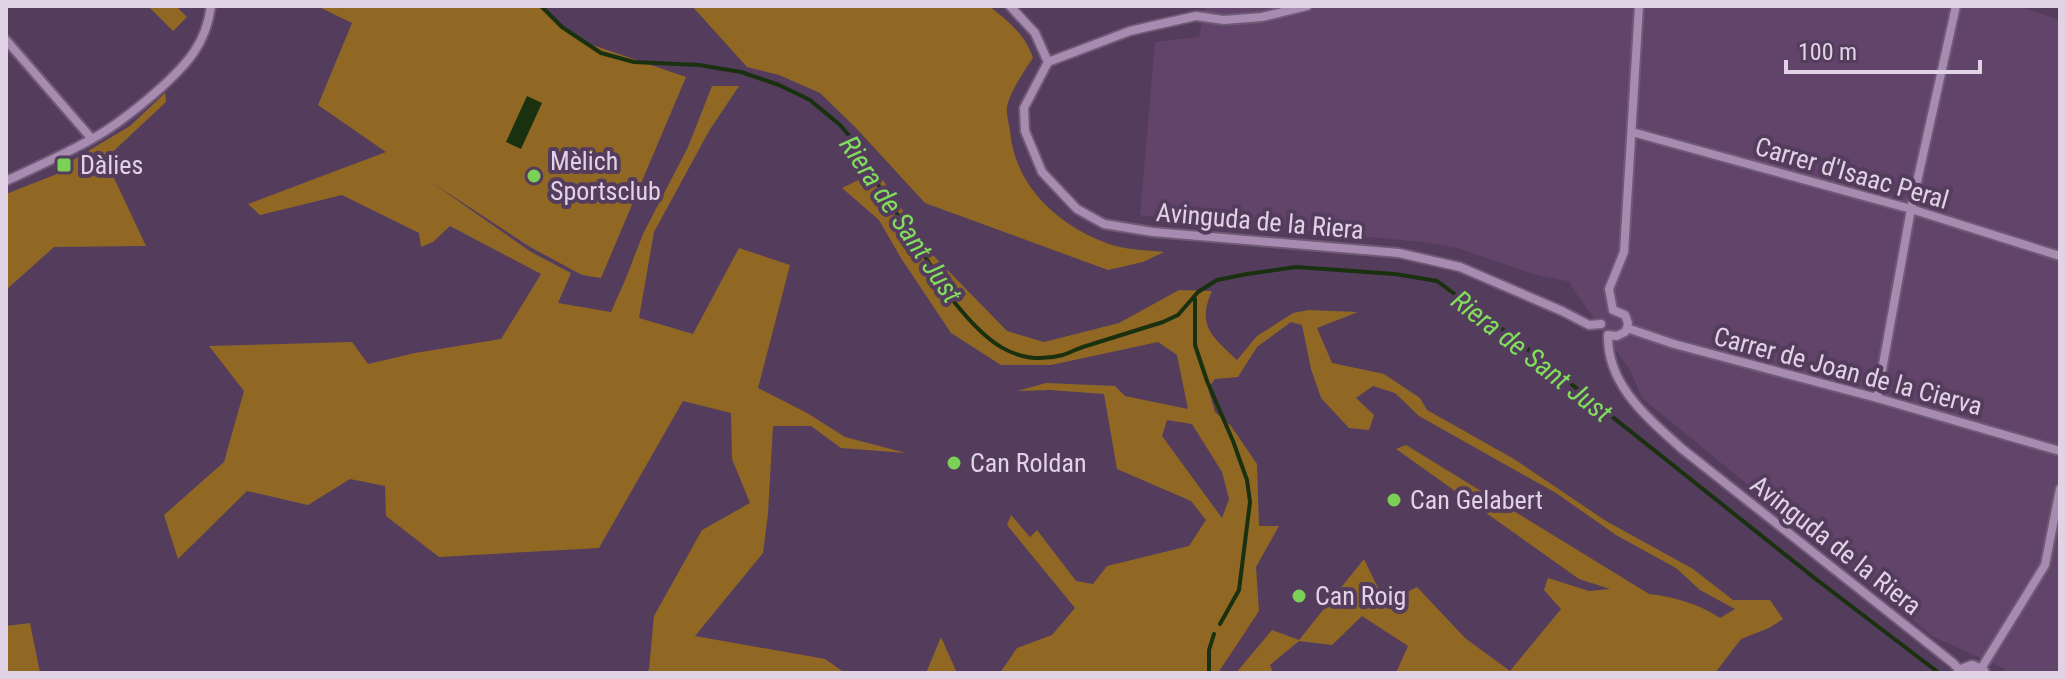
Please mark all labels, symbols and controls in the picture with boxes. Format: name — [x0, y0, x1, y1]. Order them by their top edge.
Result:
scale bar — [1786, 24, 1980, 74]
text: 100 m — [1798, 38, 1857, 66]
water label: Riera de Sant Just — [833, 129, 969, 310]
street label: Carrer d'Isaac Peral — [1752, 131, 1952, 215]
place label: Mèlich Sportsclub — [550, 146, 661, 206]
place label: Dàlies — [80, 150, 143, 180]
marker: Dàlies — [55, 156, 73, 174]
marker: Mèlich Sportsclub — [525, 167, 543, 185]
street label: Avinguda de la Riera — [1155, 197, 1365, 245]
water label: Riera de Sant Just — [1445, 284, 1619, 430]
street label: Carrer de Joan de la Cierva — [1711, 321, 1985, 421]
place label: Can Roldan — [970, 448, 1087, 478]
marker: Can Roldan — [945, 454, 963, 472]
street label: Avinguda de la Riera — [1745, 469, 1927, 621]
place label: Can Gelabert — [1410, 485, 1543, 515]
marker: Can Gelabert — [1385, 491, 1403, 509]
place label: Can Roig — [1315, 581, 1406, 611]
marker: Can Roig — [1290, 587, 1308, 605]

